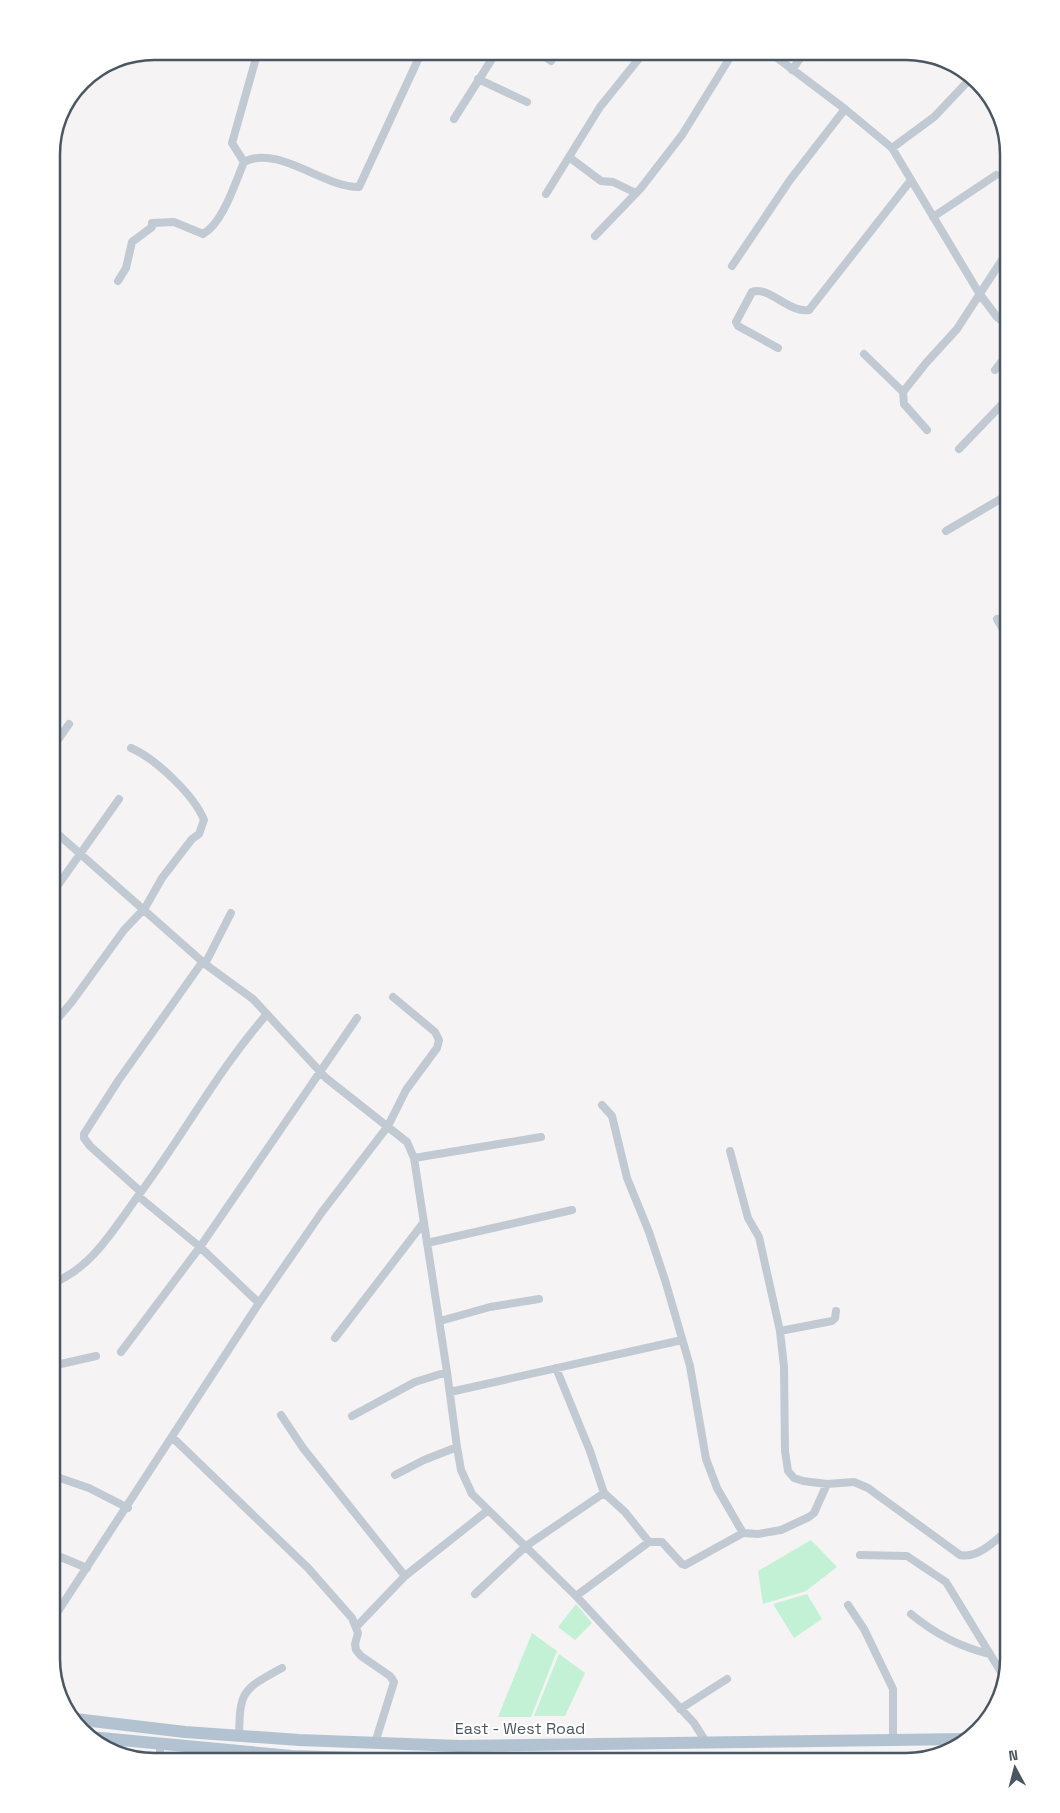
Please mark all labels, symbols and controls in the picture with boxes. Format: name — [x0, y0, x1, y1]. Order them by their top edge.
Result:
street label: East - West Road — [455, 1718, 585, 1739]
north arrow — [990, 1743, 1040, 1793]
text: N — [1008, 1746, 1019, 1765]

